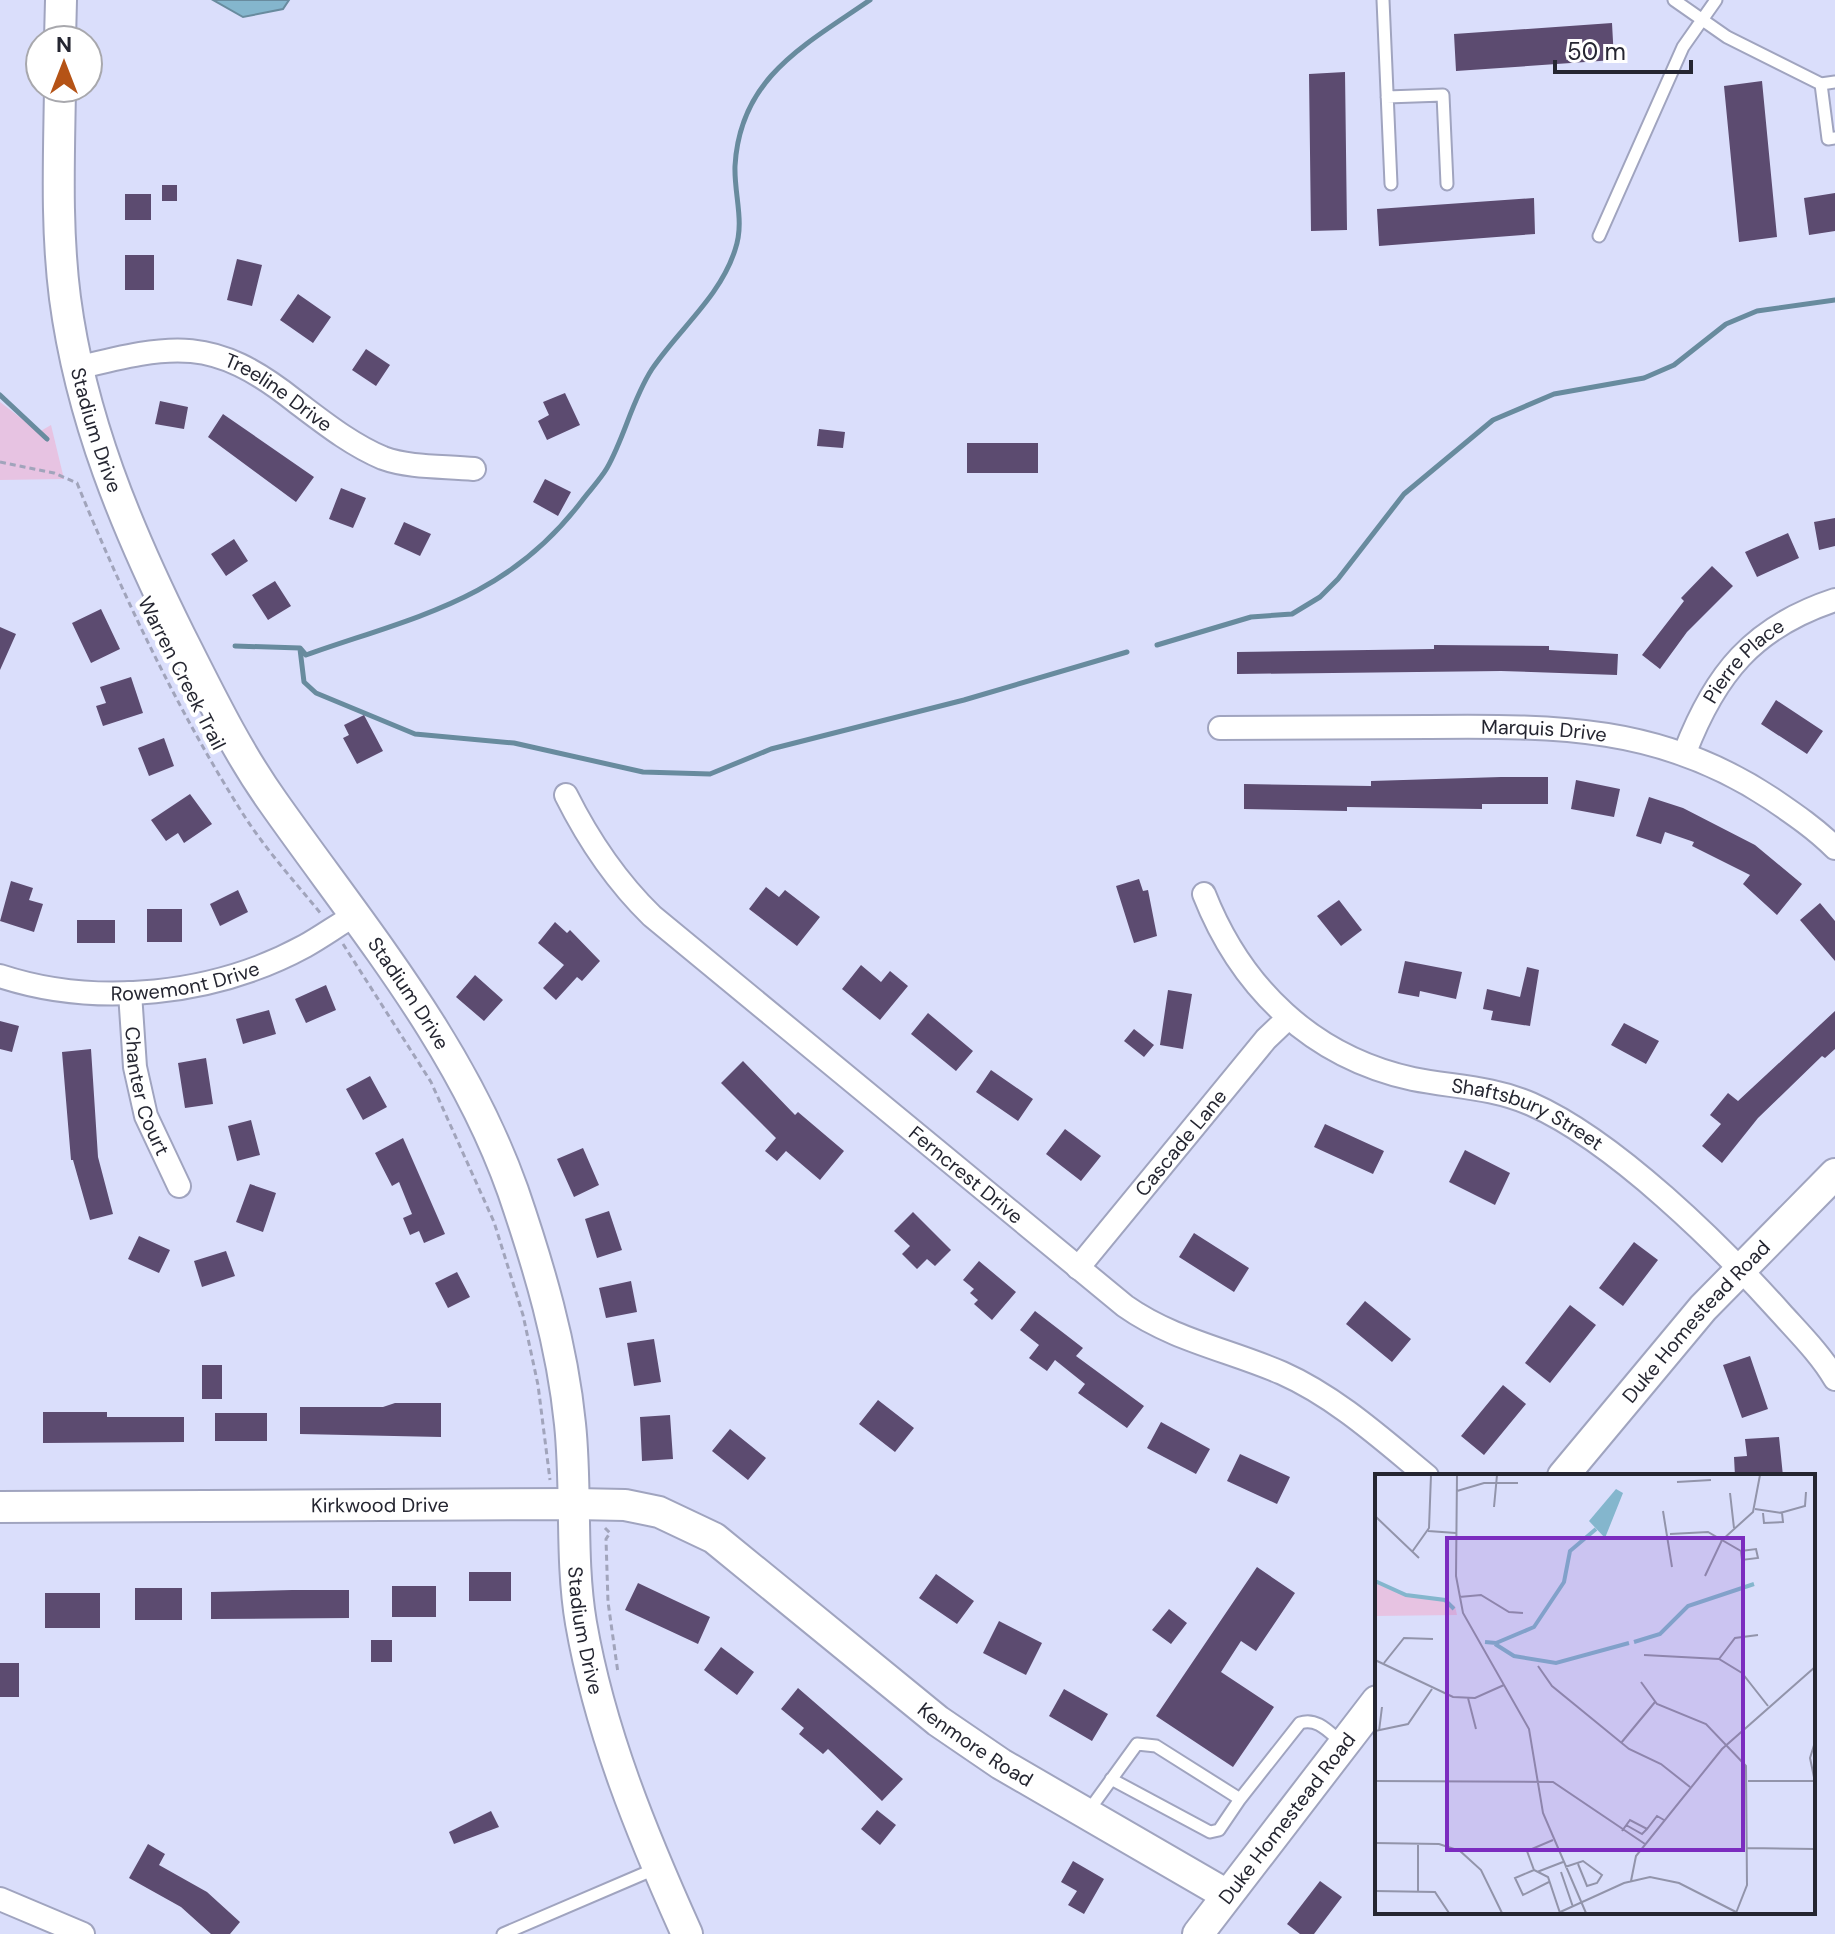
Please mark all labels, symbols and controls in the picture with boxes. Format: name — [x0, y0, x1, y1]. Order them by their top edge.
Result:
north arrow — [24, 24, 104, 104]
scale bar — [1555, 24, 1691, 74]
text: N — [56, 30, 72, 59]
text: 50 m — [1567, 36, 1626, 67]
street label: Treeline Drive — [221, 347, 338, 438]
street label: Stadium Drive — [65, 365, 128, 496]
street label: Warren Creek Trail — [132, 592, 232, 754]
street label: Pierre Place — [1697, 613, 1789, 708]
street label: Marquis Drive — [1481, 714, 1609, 748]
street label: Stadium Drive — [362, 932, 455, 1054]
street label: Rowemont Drive — [111, 955, 263, 1007]
street label: Chanter Court — [119, 1026, 176, 1160]
street label: Shaftsbury Street — [1450, 1072, 1609, 1156]
street label: Cascade Lane — [1129, 1084, 1232, 1202]
street label: Ferncrest Drive — [903, 1120, 1028, 1230]
street label: Duke Homestead Road — [1616, 1235, 1776, 1408]
inset map — [1375, 1474, 1815, 1914]
street label: Kirkwood Drive — [311, 1492, 449, 1518]
street label: Stadium Drive — [562, 1566, 609, 1697]
street label: Kenmore Road — [912, 1697, 1038, 1793]
street label: Duke Homestead Road — [1213, 1727, 1361, 1909]

